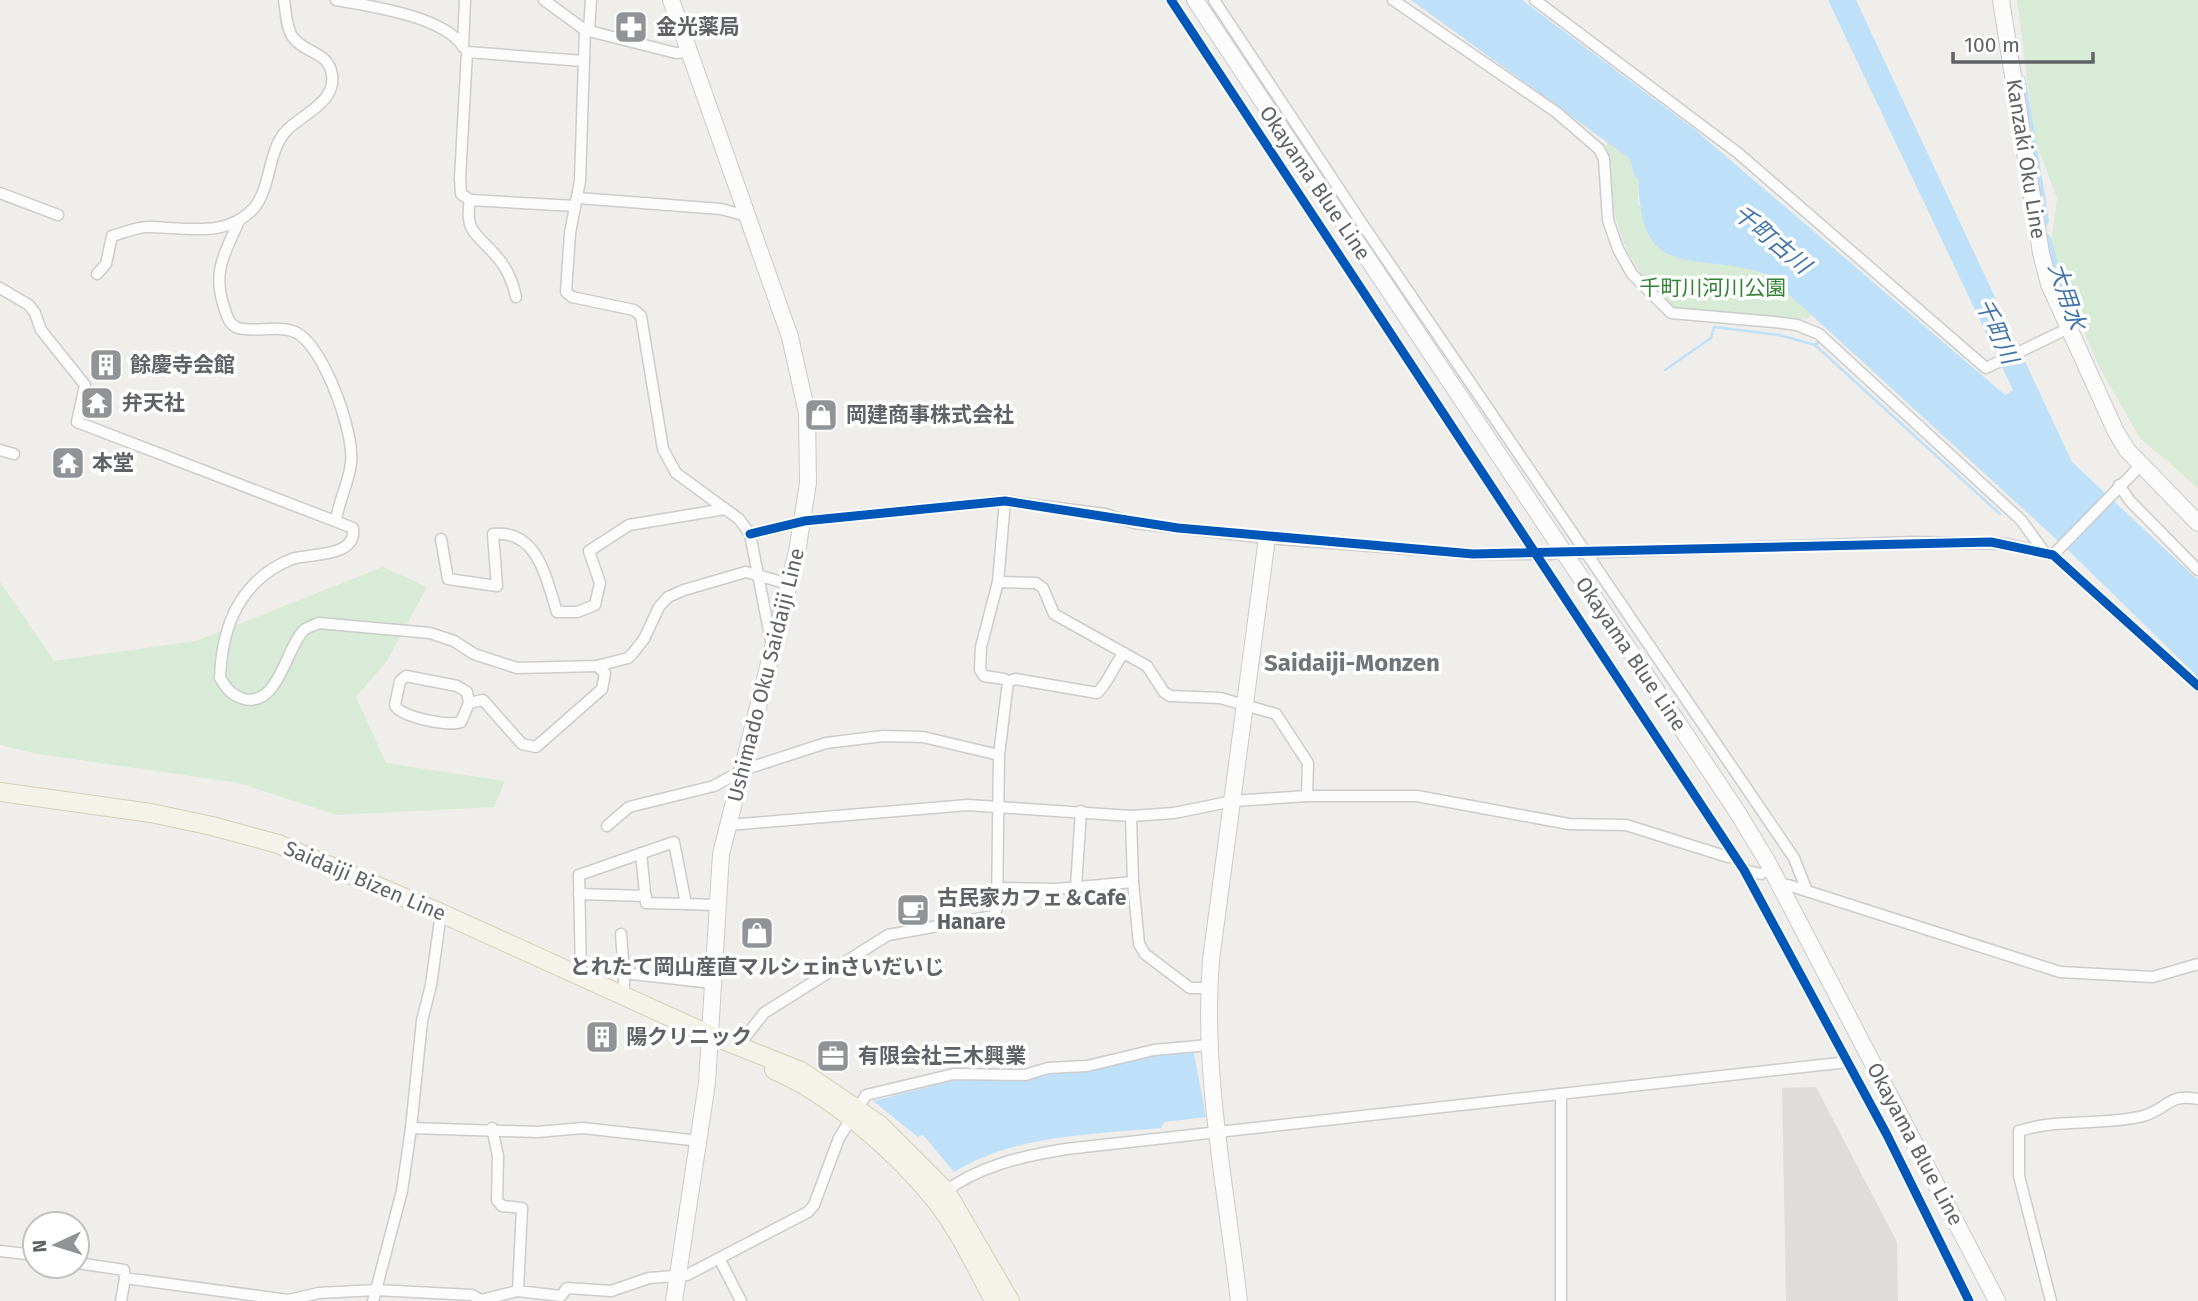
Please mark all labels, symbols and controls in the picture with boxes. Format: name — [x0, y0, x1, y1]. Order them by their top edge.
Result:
pharmacy icon: 金光薬局 — [612, 8, 650, 46]
place label: 金光薬局 — [656, 14, 740, 40]
scale bar — [1953, 21, 2093, 65]
text: 100 m — [1964, 32, 2020, 58]
street label: Kanzaki Oku Line — [2001, 77, 2051, 241]
street label: Okayama Blue Line — [1254, 101, 1376, 265]
water label: 千町古川 — [1728, 199, 1819, 281]
water label: 大用水 — [2043, 259, 2092, 336]
park label: 千町川河川公園 — [1640, 275, 1787, 301]
water label: 千町川 — [1970, 294, 2026, 371]
building icon: 餘慶寺会館 — [87, 346, 125, 384]
place label: 餘慶寺会館 — [130, 352, 235, 378]
temple icon: 弁天社 — [78, 384, 116, 422]
place label: 弁天社 — [122, 390, 185, 416]
shop icon: 岡建商事株式会社 — [802, 396, 840, 434]
place label: 岡建商事株式会社 — [846, 402, 1014, 428]
temple icon: 本堂 — [49, 444, 87, 482]
place label: 本堂 — [92, 450, 134, 476]
street label: Ushimado Oku Saidaiji Line — [722, 545, 810, 805]
street label: Okayama Blue Line — [1570, 572, 1692, 736]
district label: Saidaiji-Monzen — [1264, 649, 1440, 677]
street label: Saidaiji Bizen Line — [280, 835, 450, 927]
place label: 古民家カフェ＆Cafe Hanare — [937, 885, 1127, 935]
cafe icon: 古民家カフェ＆Cafe Hanare — [894, 891, 932, 929]
shop icon: とれたて岡山産直マルシェinさいだいじ — [738, 914, 776, 952]
place label: とれたて岡山産直マルシェinさいだいじ — [569, 954, 945, 980]
building icon: 陽クリニック — [583, 1018, 621, 1056]
place label: 陽クリニック — [626, 1024, 752, 1050]
office icon: 有限会社三木興業 — [814, 1037, 852, 1075]
place label: 有限会社三木興業 — [858, 1043, 1026, 1069]
street label: Okayama Blue Line — [1861, 1058, 1969, 1230]
north arrow — [21, 1210, 91, 1280]
text: N — [28, 1239, 51, 1253]

